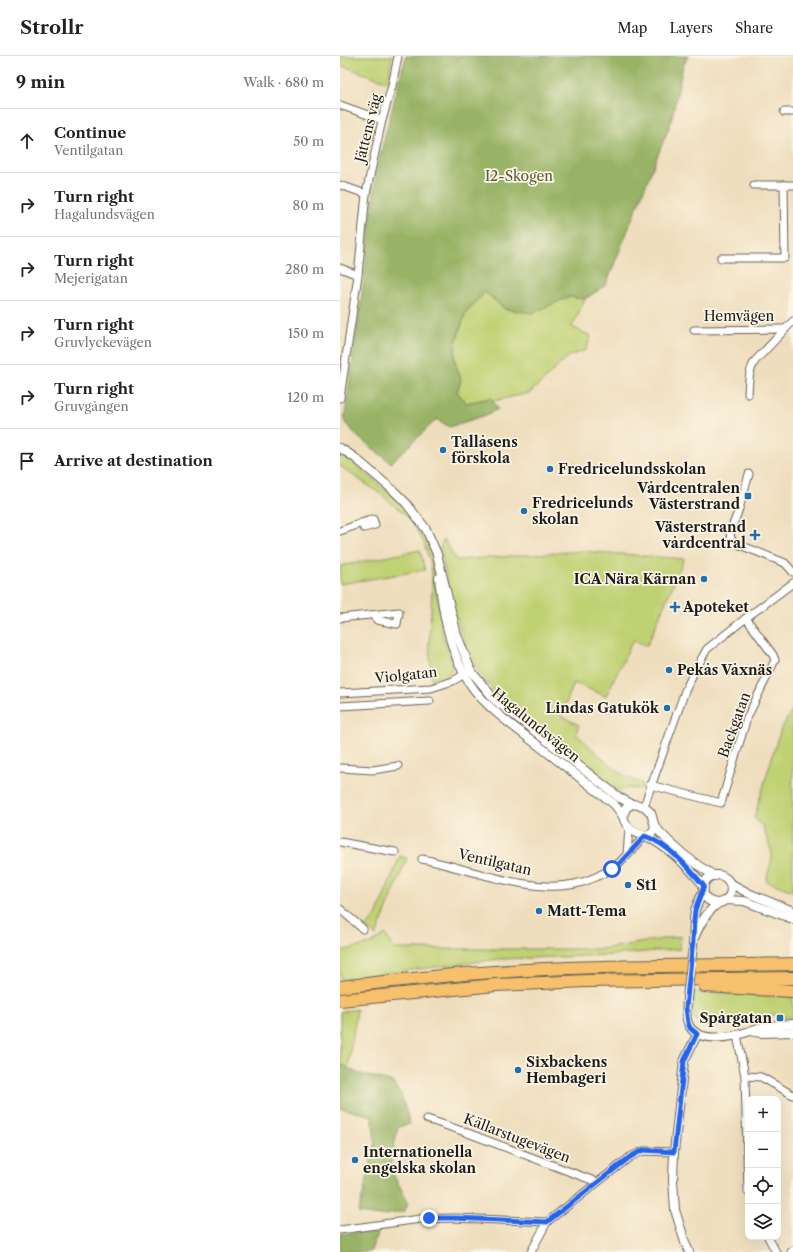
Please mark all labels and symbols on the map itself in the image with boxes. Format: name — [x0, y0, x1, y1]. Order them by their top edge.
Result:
street label: Jättens väg — [350, 91, 385, 166]
park label: I2-Skogen — [485, 167, 553, 185]
street label: Hemvägen — [704, 307, 775, 325]
place label: Tallåsens förskola — [451, 433, 518, 467]
marker: Tallåsens förskola — [438, 445, 448, 455]
place label: Fredricelundsskolan — [558, 460, 707, 478]
marker: Fredricelundsskolan — [545, 464, 555, 474]
place label: Vårdcentralen Västerstrand — [636, 479, 741, 513]
marker: Vårdcentralen Västerstrand — [743, 491, 753, 501]
place label: Fredricelunds skolan — [532, 494, 633, 528]
marker: Fredricelunds skolan — [519, 506, 529, 516]
place label: Västerstrand vårdcentral — [654, 518, 747, 552]
marker: Västerstrand vårdcentral — [749, 529, 761, 541]
place label: ICA Nära Kärnan — [574, 570, 696, 588]
marker: ICA Nära Kärnan — [699, 574, 709, 584]
place label: Apoteket — [682, 598, 749, 616]
marker: Apoteket — [670, 602, 680, 612]
place label: Pekås Våxnäs — [677, 661, 772, 679]
street label: Violgatan — [373, 663, 438, 687]
marker: Pekås Våxnäs — [664, 665, 674, 675]
street label: Hagalundsvägen — [488, 684, 584, 766]
street label: Backgatan — [714, 690, 754, 760]
place label: Lindas Gatukök — [545, 699, 660, 717]
marker: Lindas Gatukök — [662, 703, 672, 713]
street label: Ventilgatan — [456, 845, 534, 879]
route start — [603, 860, 621, 878]
place label: St1 — [636, 876, 658, 894]
marker: St1 — [623, 880, 633, 890]
place label: Matt-Tema — [547, 902, 627, 920]
marker: Matt-Tema — [534, 906, 544, 916]
place label: Spårgatan — [699, 1009, 772, 1027]
marker: Spårgatan — [775, 1013, 785, 1023]
place label: Sixbackens Hembageri — [526, 1053, 607, 1087]
marker: Sixbackens Hembageri — [513, 1065, 523, 1075]
street label: Källarstugevägen — [461, 1109, 573, 1167]
place label: Internationella engelska skolan — [363, 1143, 477, 1177]
marker: Internationella engelska skolan — [350, 1155, 360, 1165]
route end — [420, 1209, 438, 1227]

